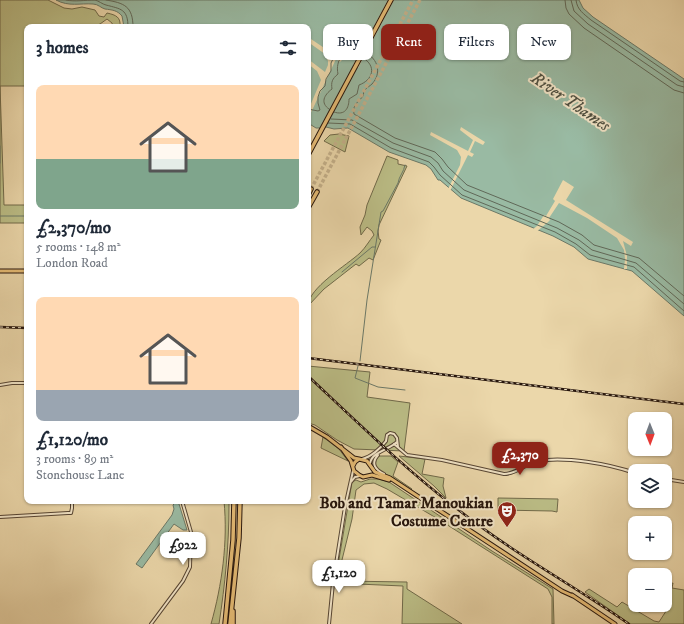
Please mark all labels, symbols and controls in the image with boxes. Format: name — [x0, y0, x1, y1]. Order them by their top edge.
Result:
chip: Buy — [323, 24, 373, 60]
chip: Rent — [381, 24, 436, 60]
chip: Filters — [444, 24, 509, 60]
chip: New — [517, 24, 571, 60]
text: 3 homes — [36, 37, 89, 59]
icon: filters — [277, 37, 299, 59]
water label: River Thames — [526, 67, 615, 137]
icon: home — [132, 111, 204, 183]
text: £2,370/mo — [36, 217, 111, 239]
text: 5 rooms · 148 m² — [36, 239, 121, 255]
text: London Road — [36, 255, 108, 271]
icon: home — [132, 323, 204, 395]
north arrow — [628, 412, 672, 456]
map controls — [628, 412, 672, 612]
text: £1,120/mo — [36, 429, 108, 451]
pin: £2,370 — [487, 442, 553, 476]
text: £2,370 — [501, 447, 539, 463]
text: 3 rooms · 89 m² — [36, 451, 113, 467]
button: layers — [628, 464, 672, 508]
text: Stonehouse Lane — [36, 467, 124, 483]
place label: Bob and Tamar Manoukian Costume Centre — [320, 493, 494, 531]
theatre icon: Bob and Tamar Manoukian Costume Centre — [496, 500, 518, 528]
button: + — [628, 516, 672, 560]
pin: £922 — [159, 532, 207, 566]
text: £922 — [169, 537, 197, 553]
pin: £1,120 — [306, 560, 372, 594]
text: £1,120 — [321, 565, 357, 581]
button: − — [628, 568, 672, 612]

